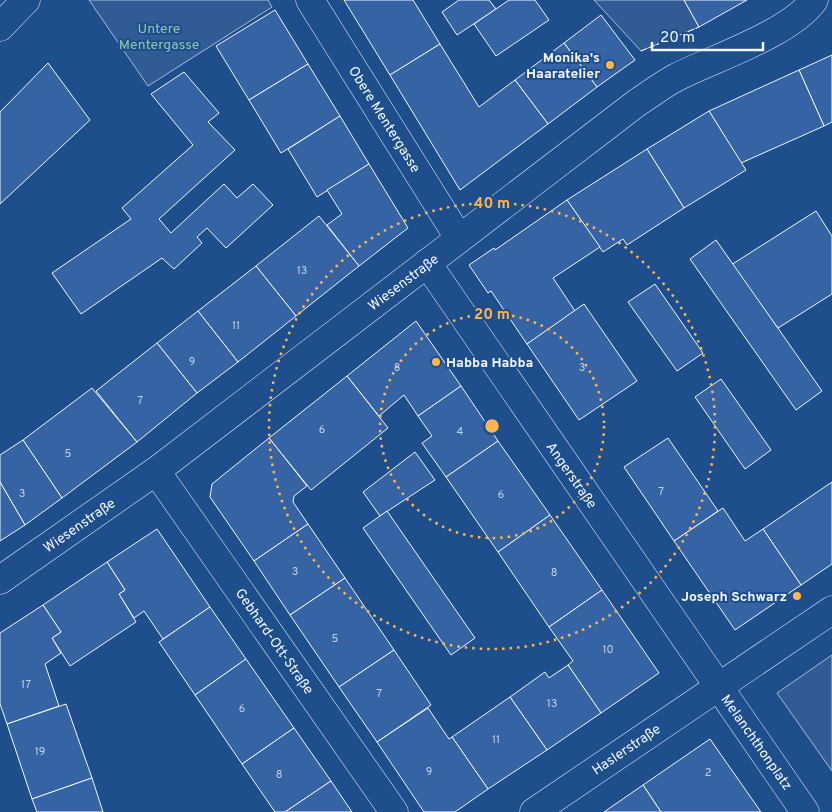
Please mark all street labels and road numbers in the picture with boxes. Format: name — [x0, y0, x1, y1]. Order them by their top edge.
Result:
street label: Obere Mentergasse — [344, 63, 423, 176]
street label: Wiesenstraße — [365, 251, 442, 315]
street label: Angerstraße — [542, 439, 600, 512]
street label: Wiesenstraße — [41, 495, 119, 557]
street label: Gebhard-Ott-Straße — [231, 586, 317, 698]
street label: Melanchthonplatz — [716, 692, 795, 794]
street label: Haslerstraße — [589, 721, 664, 779]

